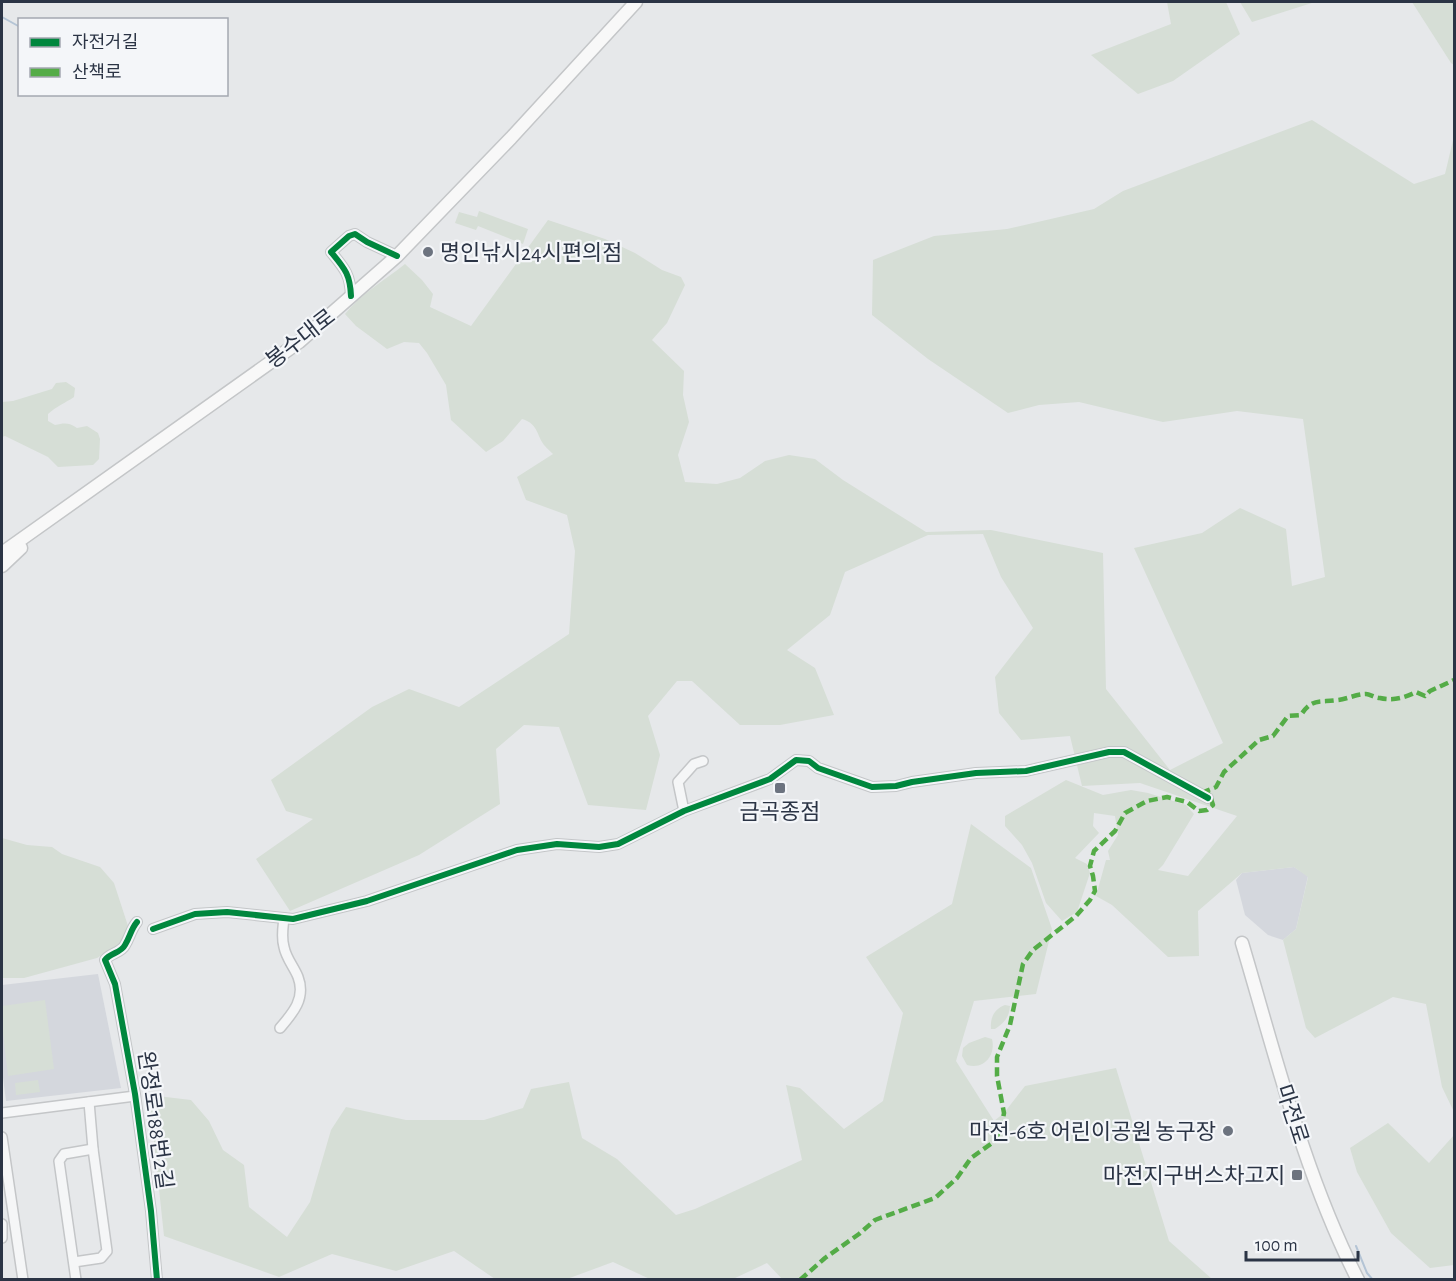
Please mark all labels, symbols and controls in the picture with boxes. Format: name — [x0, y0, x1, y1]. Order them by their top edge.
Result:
legend — [18, 18, 228, 96]
text: 자전거길 — [72, 33, 138, 52]
text: 산책로 — [72, 63, 122, 82]
place label: 명인낚시24시편의점 — [440, 241, 623, 264]
marker: 명인낚시24시편의점 — [421, 245, 435, 259]
street label: 봉수대로 — [261, 304, 339, 372]
marker: 금곡종점 — [773, 781, 787, 795]
place label: 금곡종점 — [740, 800, 820, 823]
street label: 완정로188번2길 — [134, 1049, 177, 1191]
street label: 마전로 — [1272, 1082, 1313, 1147]
place label: 마전-6호 어린이공원 농구장 — [969, 1120, 1216, 1143]
marker: 마전-6호 어린이공원 농구장 — [1221, 1124, 1235, 1138]
place label: 마전지구버스차고지 — [1103, 1164, 1285, 1187]
marker: 마전지구버스차고지 — [1290, 1168, 1304, 1182]
scale bar — [1246, 1224, 1358, 1262]
text: 100 m — [1255, 1237, 1298, 1255]

